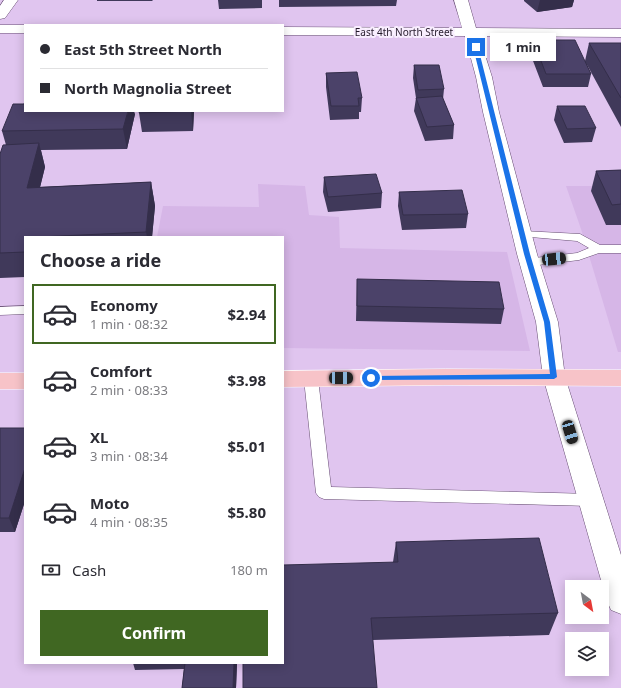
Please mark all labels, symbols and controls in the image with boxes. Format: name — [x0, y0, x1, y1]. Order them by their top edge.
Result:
street label: East 4th North Street — [355, 25, 454, 39]
callout: 1 min — [490, 33, 556, 61]
route end — [467, 38, 485, 56]
text: 1 min — [505, 38, 541, 56]
text: East 5th Street North — [64, 39, 222, 59]
text: North Magnolia Street — [64, 78, 232, 98]
text: Choose a ride — [40, 248, 161, 272]
car — [541, 252, 567, 266]
text: Economy — [90, 295, 158, 315]
icon: car — [42, 296, 78, 332]
text: $2.94 — [227, 304, 266, 324]
text: 1 min · 08:32 — [90, 315, 168, 333]
text: Comfort — [90, 361, 152, 381]
icon: car — [42, 362, 78, 398]
route start — [362, 369, 380, 387]
text: $3.98 — [227, 370, 266, 390]
car — [329, 372, 353, 384]
text: 2 min · 08:33 — [90, 381, 168, 399]
car — [561, 419, 579, 445]
text: XL — [90, 427, 108, 447]
icon: car — [42, 428, 78, 464]
text: $5.01 — [227, 436, 266, 456]
text: 3 min · 08:34 — [90, 447, 168, 465]
text: Moto — [90, 493, 129, 513]
icon: car — [42, 494, 78, 530]
text: $5.80 — [227, 502, 266, 522]
text: 4 min · 08:35 — [90, 513, 168, 531]
icon: cash — [40, 559, 62, 581]
text: Cash — [72, 560, 106, 580]
text: 180 m — [230, 561, 268, 579]
north arrow — [565, 580, 609, 624]
map controls — [565, 580, 609, 676]
button: Confirm — [40, 610, 268, 656]
button: layers — [565, 632, 609, 676]

